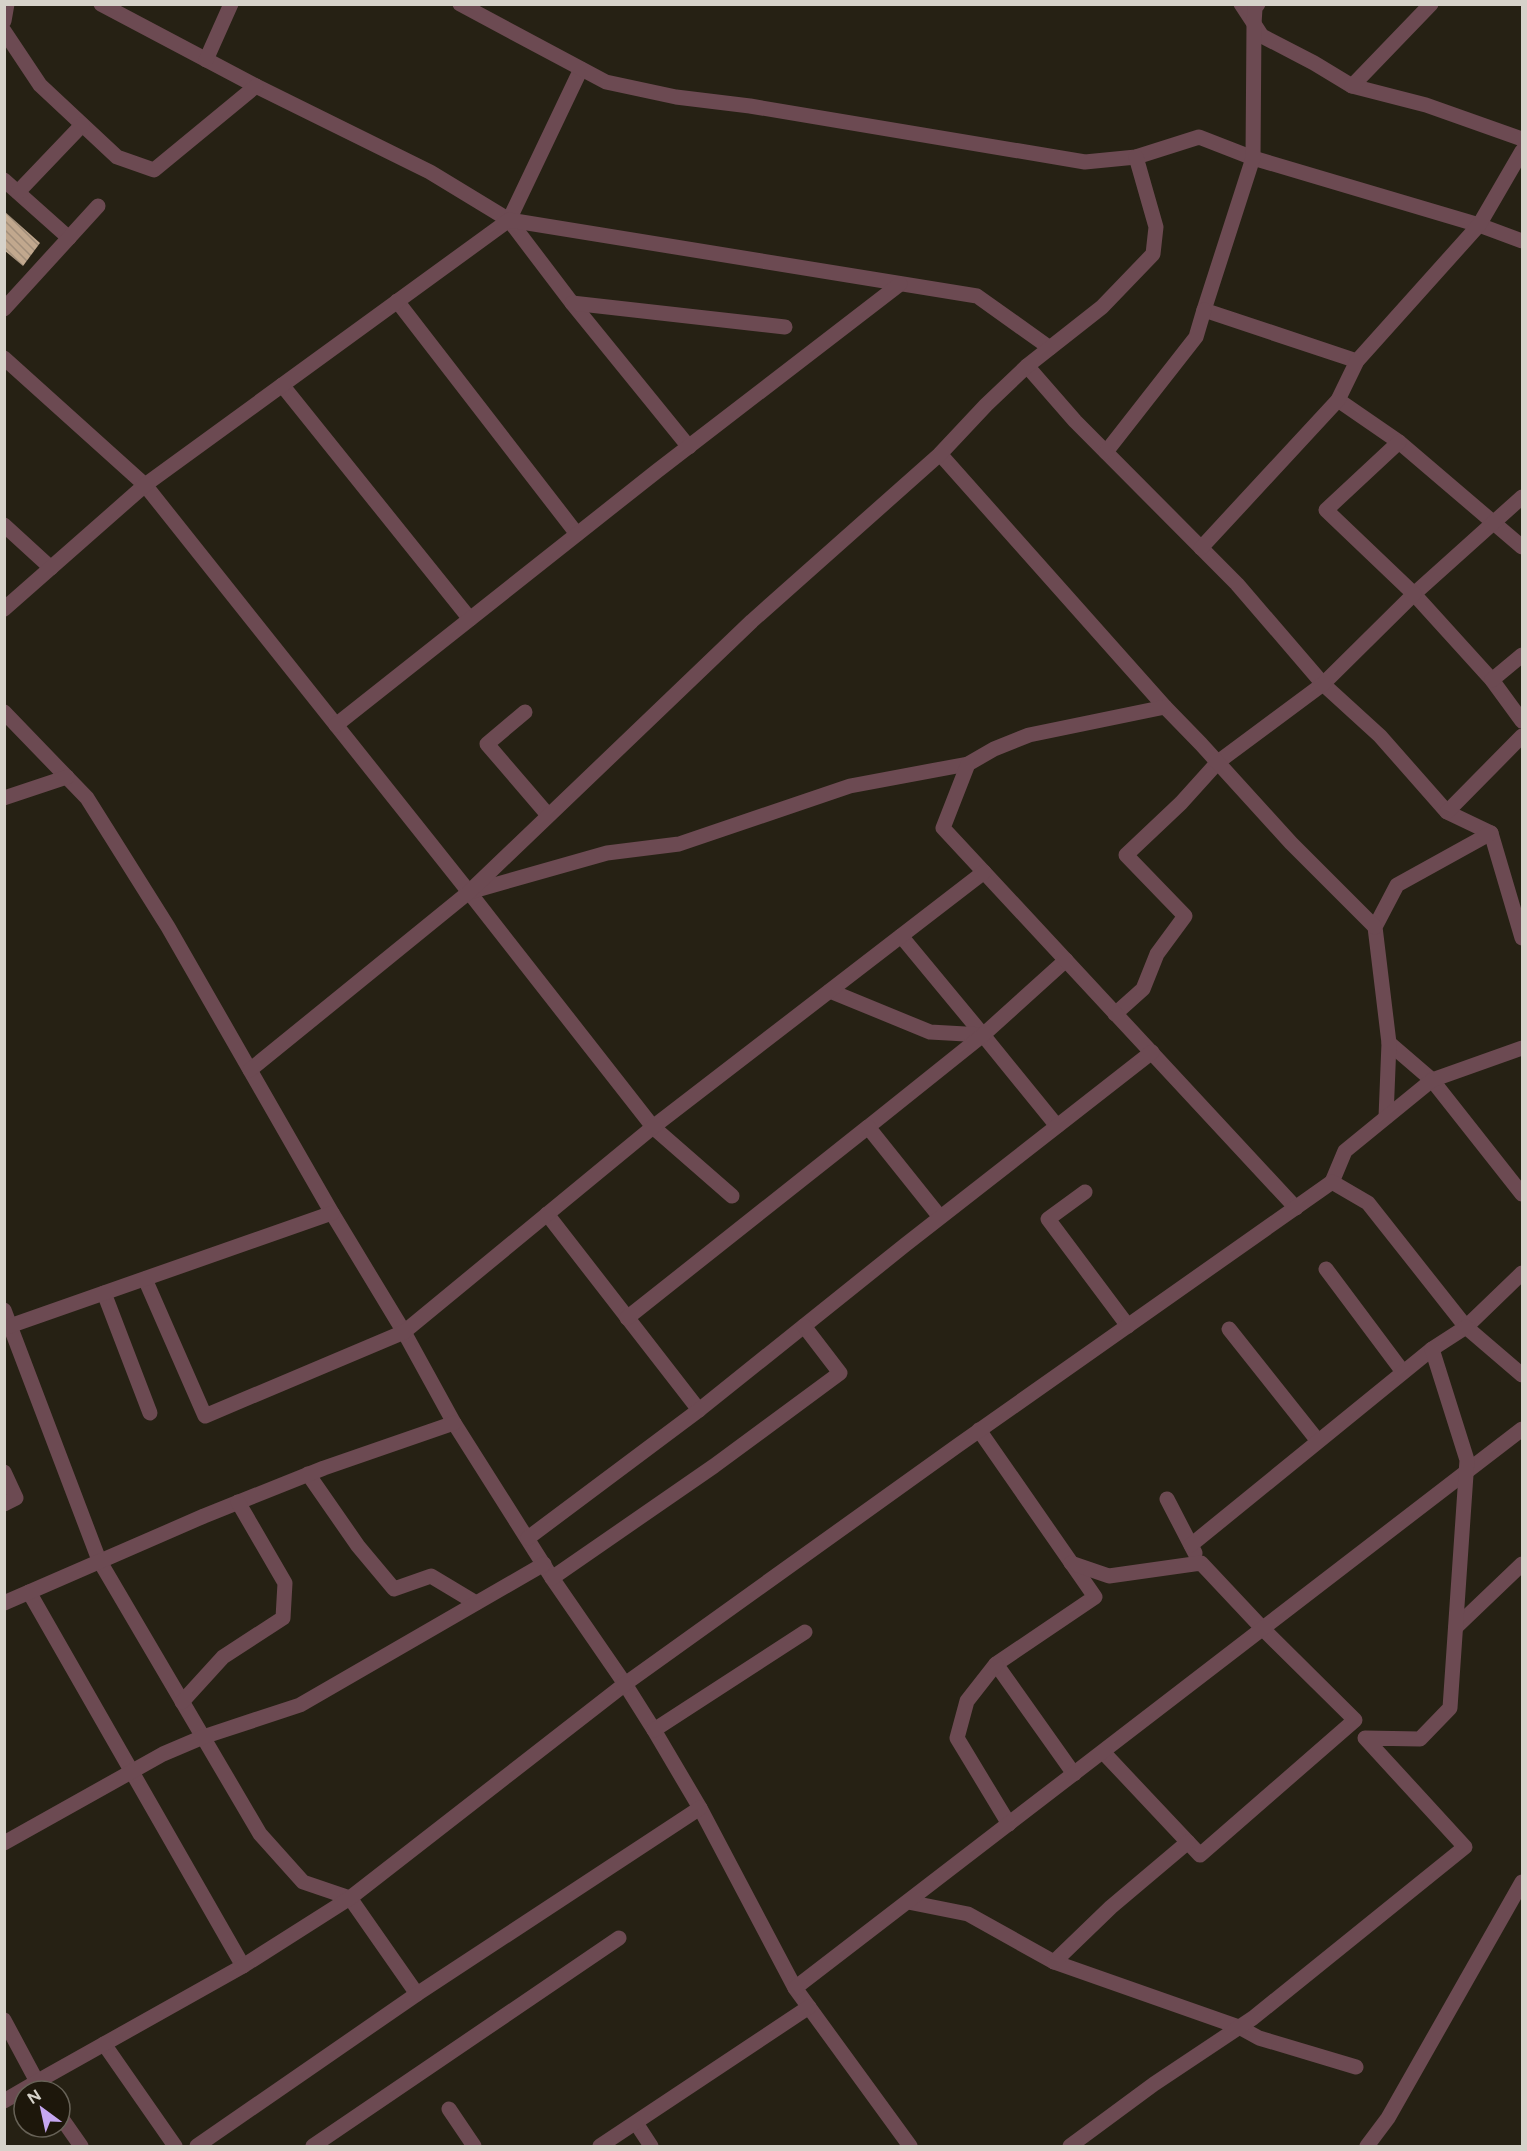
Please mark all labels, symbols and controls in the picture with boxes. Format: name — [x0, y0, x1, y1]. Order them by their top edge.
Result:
north arrow — [12, 2079, 72, 2139]
text: N — [24, 2086, 44, 2108]

